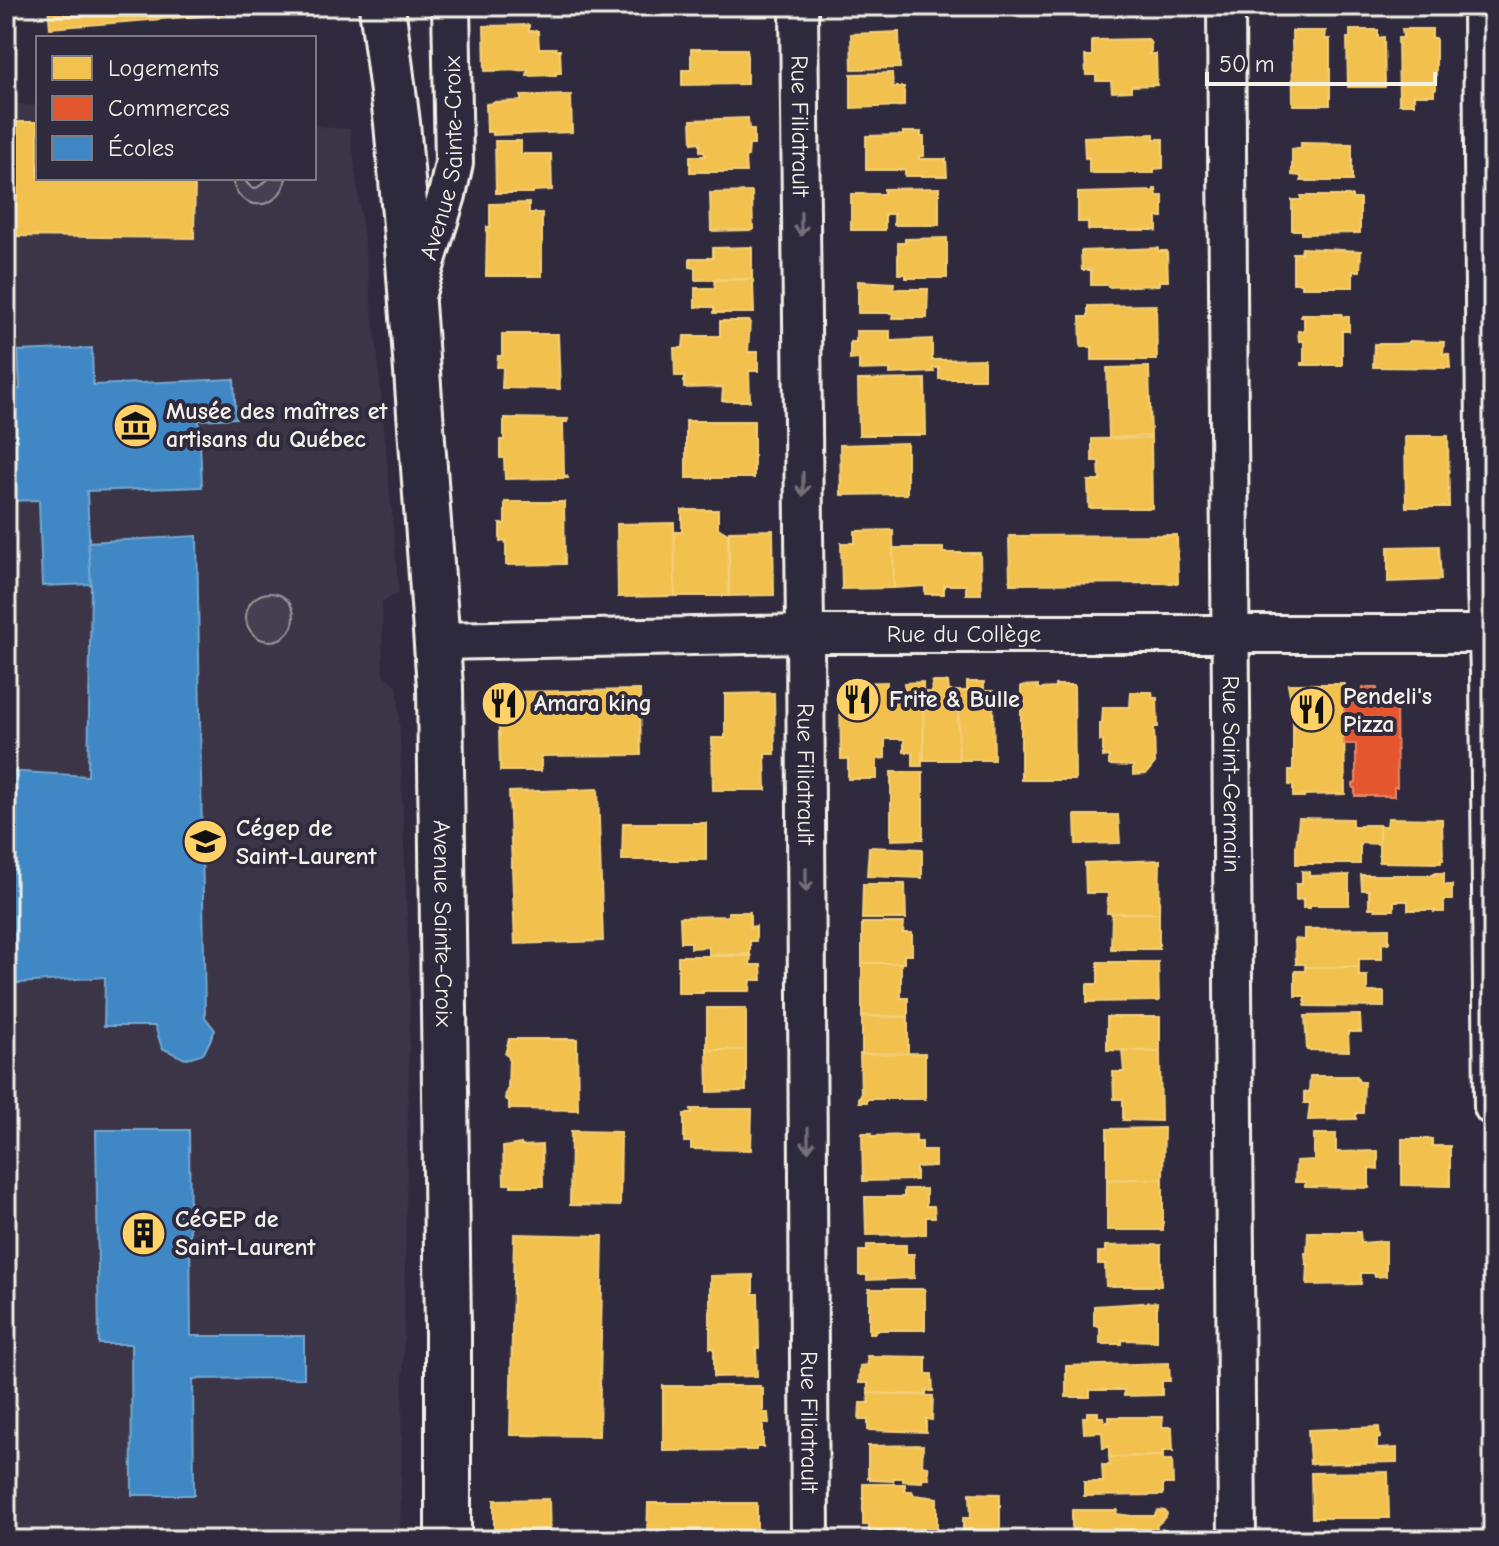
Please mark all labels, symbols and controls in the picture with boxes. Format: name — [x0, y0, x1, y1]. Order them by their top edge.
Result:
legend — [36, 36, 316, 180]
scale bar — [1207, 36, 1435, 86]
text: 50 m — [1219, 50, 1275, 78]
text: Logements — [108, 54, 219, 82]
street label: Avenue Sainte-Croix — [414, 55, 468, 263]
street label: Rue Filiatrault — [785, 55, 815, 198]
text: Commerces — [108, 94, 230, 122]
text: Écoles — [108, 134, 174, 162]
one-way arrow — [793, 210, 809, 237]
place label: Musée des maîtres et artisans du Québec — [166, 397, 388, 453]
museum icon: Musée des maîtres et artisans du Québec — [111, 401, 159, 449]
one-way arrow — [795, 470, 811, 497]
street label: Rue du Collège — [887, 620, 1041, 648]
restaurant icon: Frite & Bulle — [834, 675, 882, 723]
street label: Rue Saint-Germain — [1217, 675, 1246, 873]
restaurant icon: Amara king — [479, 679, 527, 727]
place label: Pendeli's Pizza — [1343, 682, 1432, 738]
place label: Frite & Bulle — [889, 685, 1020, 713]
restaurant icon: Pendeli's Pizza — [1288, 686, 1336, 734]
place label: Amara king — [534, 689, 652, 717]
street label: Rue Filiatrault — [791, 703, 820, 846]
place label: Cégep de Saint-Laurent — [236, 814, 378, 870]
school or university icon: Cégep de Saint-Laurent — [181, 818, 229, 866]
street label: Avenue Sainte-Croix — [428, 820, 458, 1028]
one-way arrow — [799, 866, 814, 893]
one-way arrow — [800, 1126, 816, 1153]
place label: CéGEP de Saint-Laurent — [175, 1205, 317, 1261]
building icon: CéGEP de Saint-Laurent — [120, 1209, 168, 1257]
street label: Rue Filiatrault — [795, 1351, 824, 1494]

